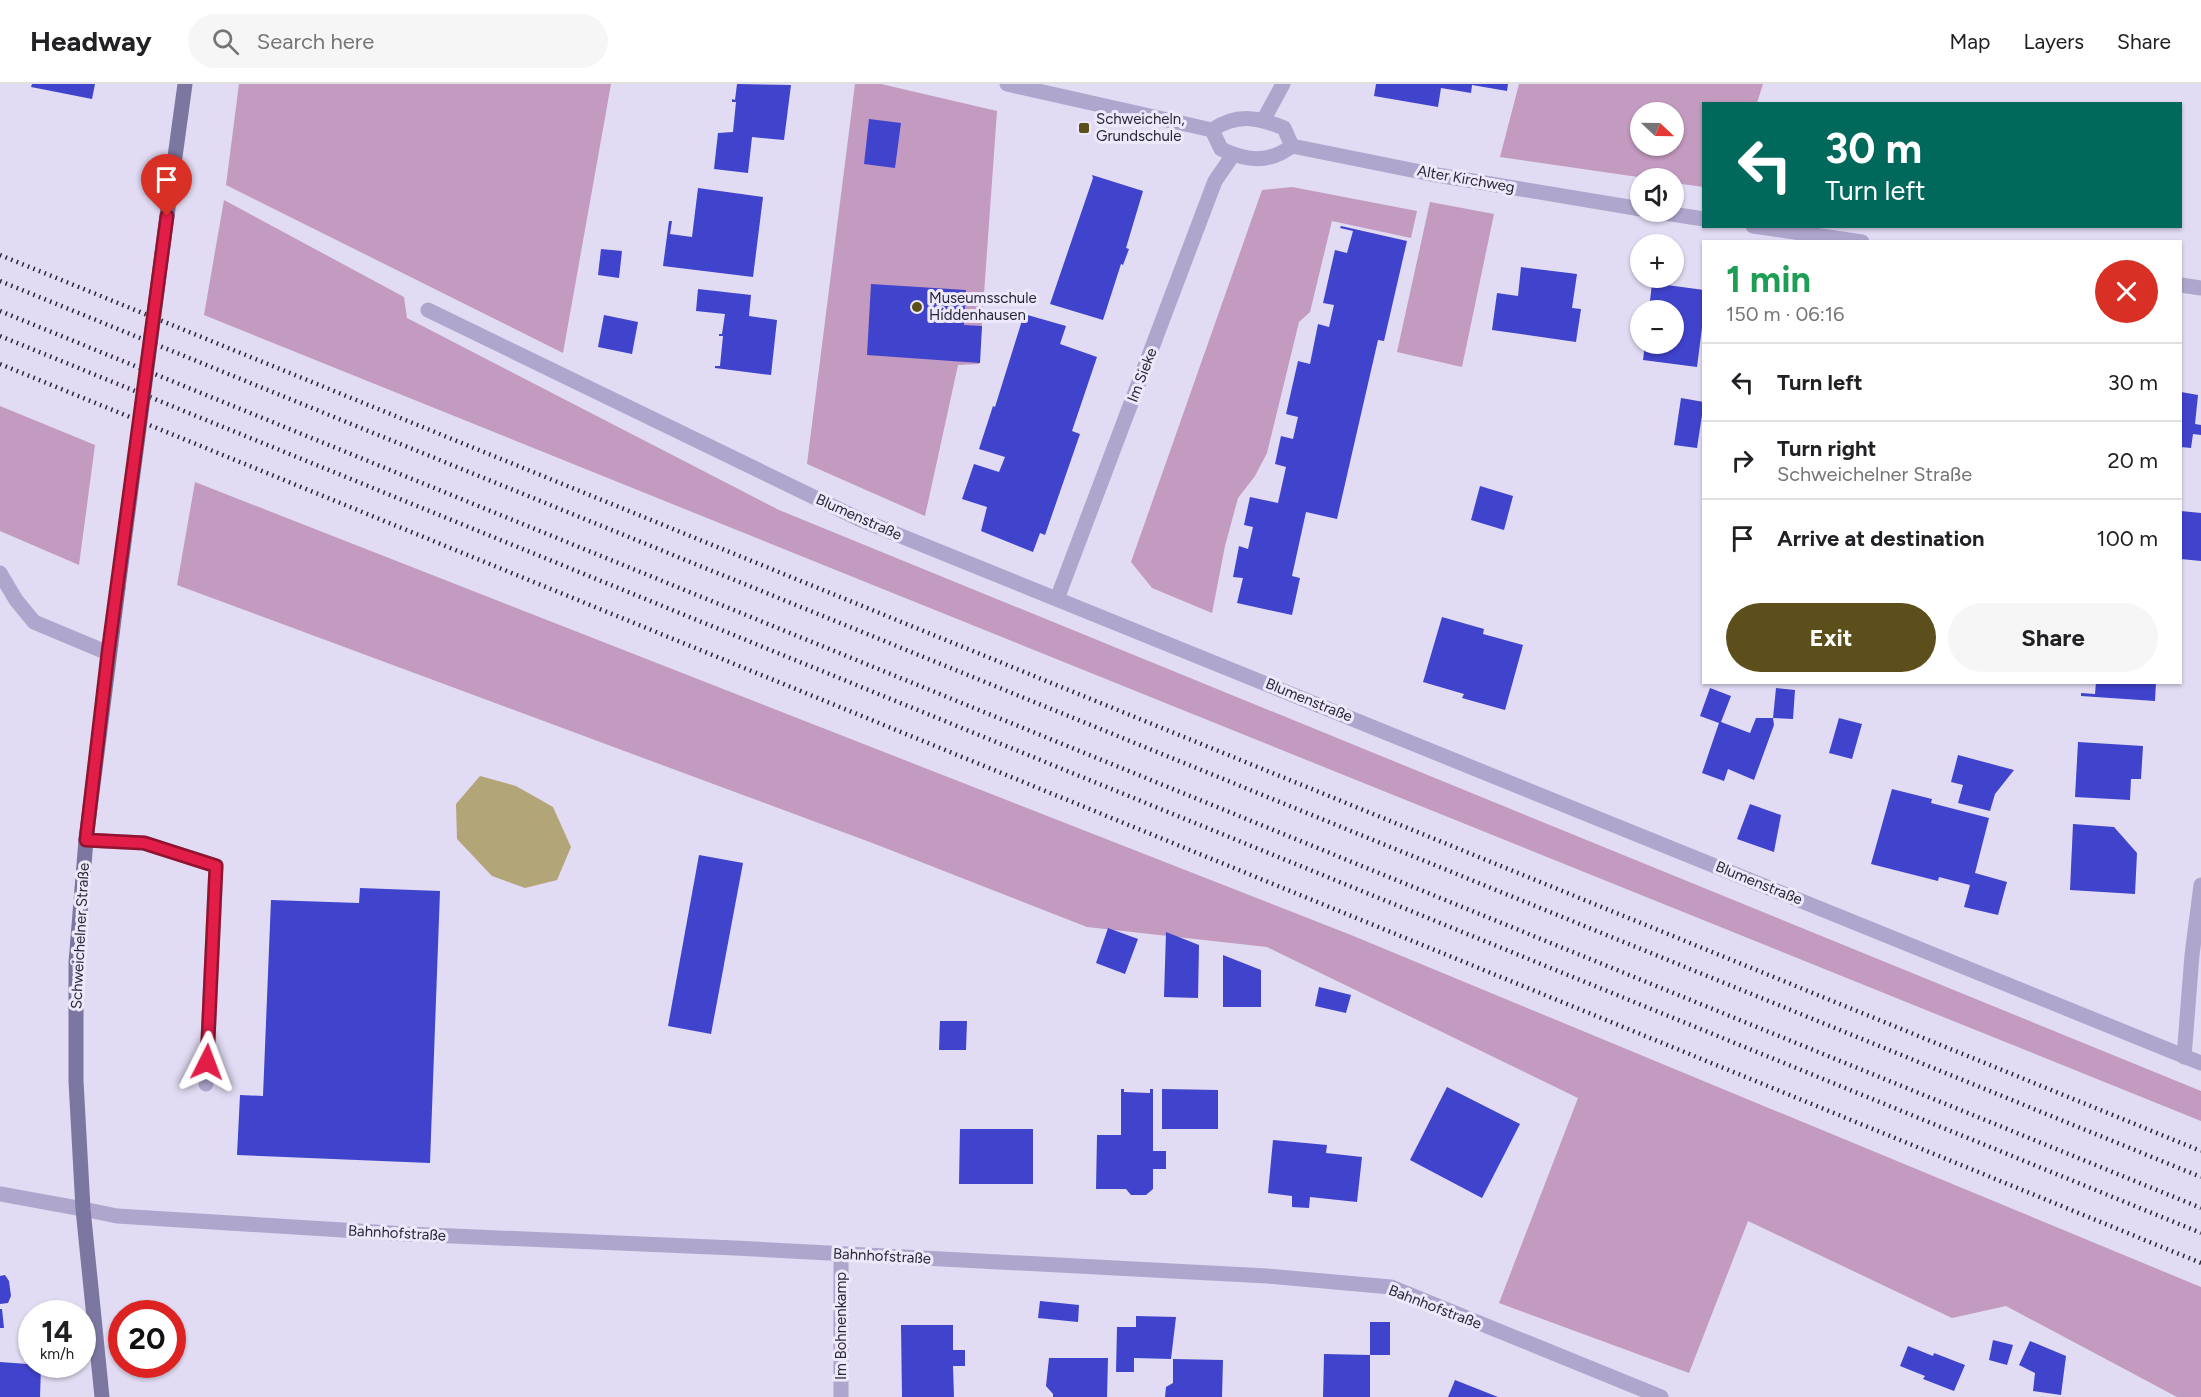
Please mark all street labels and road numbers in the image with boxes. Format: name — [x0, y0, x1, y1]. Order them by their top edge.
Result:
street label: Alter Kirchweg — [1416, 162, 1516, 196]
street label: Im Sieke — [1123, 345, 1161, 405]
street label: Blumenstraße — [813, 490, 905, 544]
street label: Blumenstraße — [1263, 674, 1355, 726]
street label: Blumenstraße — [1713, 857, 1805, 909]
street label: Schweichelner Straße — [67, 862, 93, 1010]
street label: Bahnhofstraße — [347, 1221, 447, 1245]
street label: Bahnhofstraße — [832, 1244, 932, 1268]
street label: Im Bohnenkamp — [832, 1272, 850, 1380]
street label: Bahnhofstraße — [1386, 1281, 1484, 1333]

